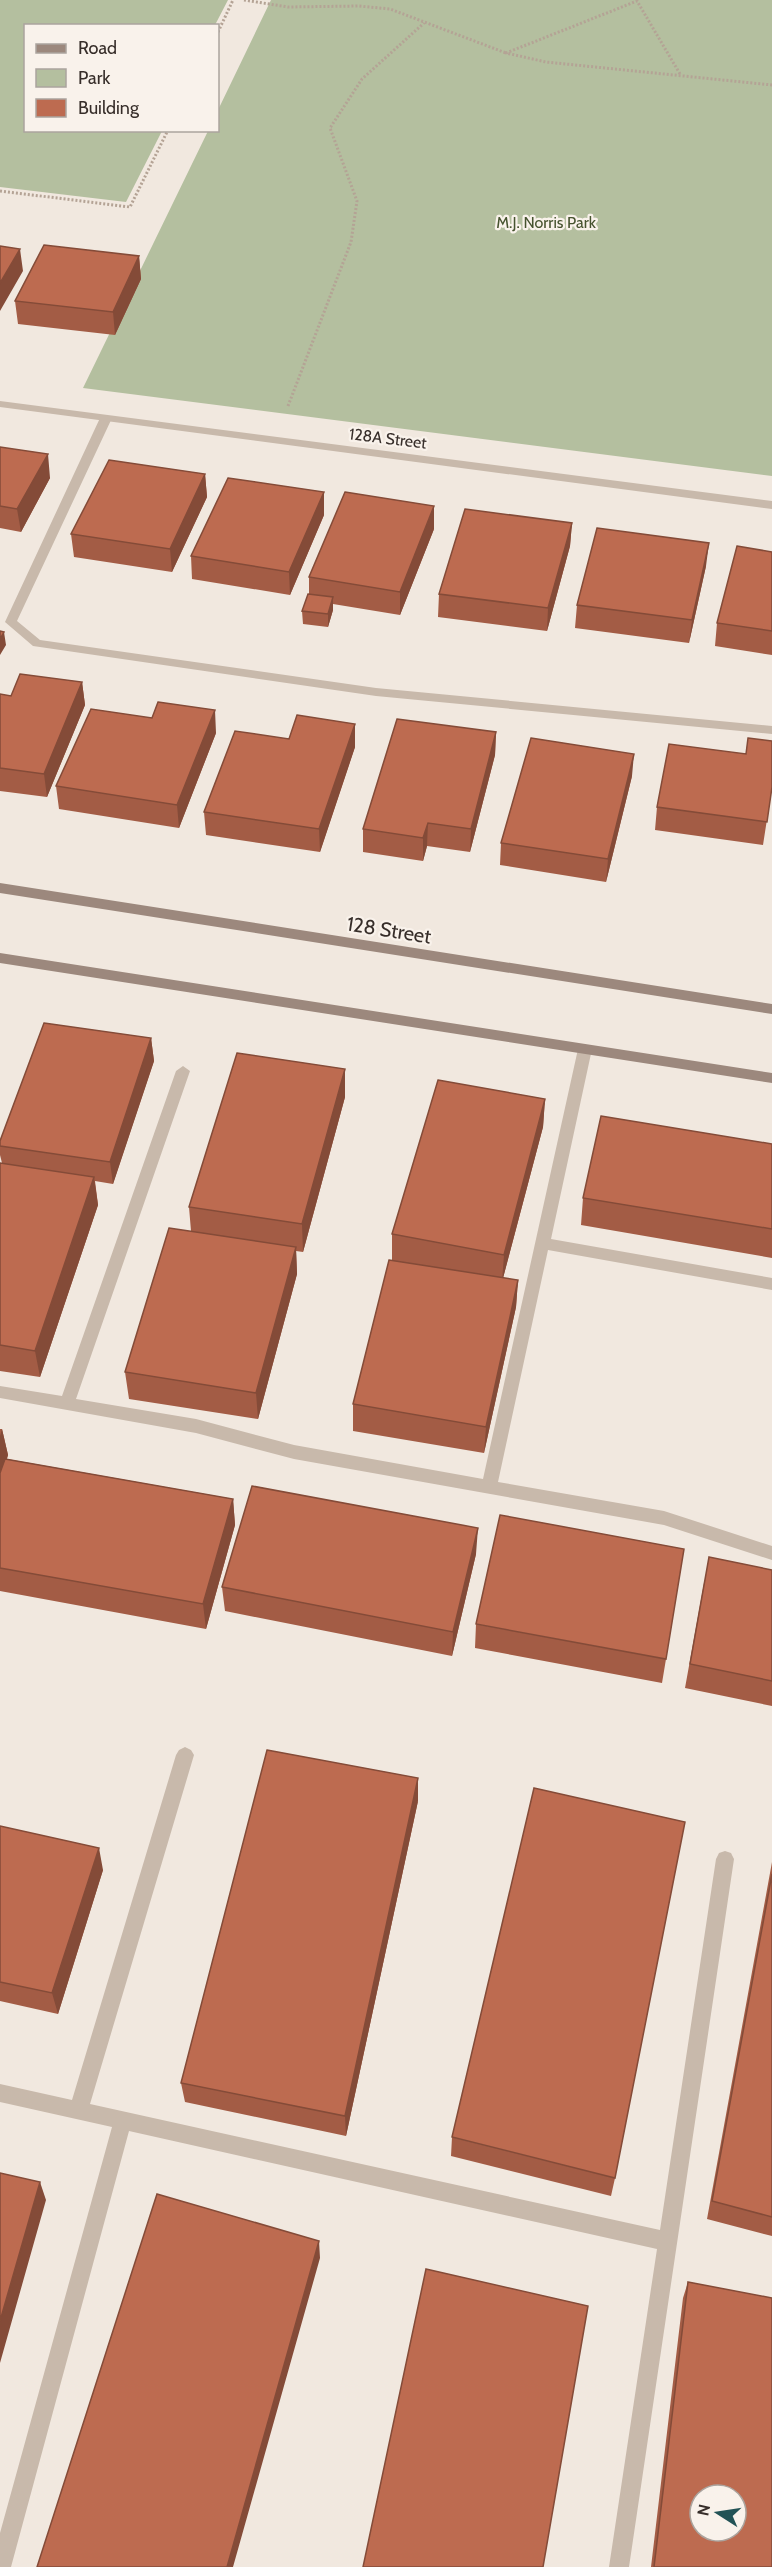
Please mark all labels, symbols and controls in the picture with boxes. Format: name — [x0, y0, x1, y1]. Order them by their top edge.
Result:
legend — [24, 24, 219, 132]
text: Road — [78, 37, 117, 59]
text: Park — [78, 67, 111, 89]
text: Building — [78, 97, 140, 119]
park label: M.J. Norris Park — [496, 213, 597, 232]
street label: 128A Street — [348, 424, 428, 453]
street label: 128 Street — [345, 911, 433, 949]
north arrow — [688, 2483, 748, 2543]
text: N — [693, 2502, 714, 2517]

